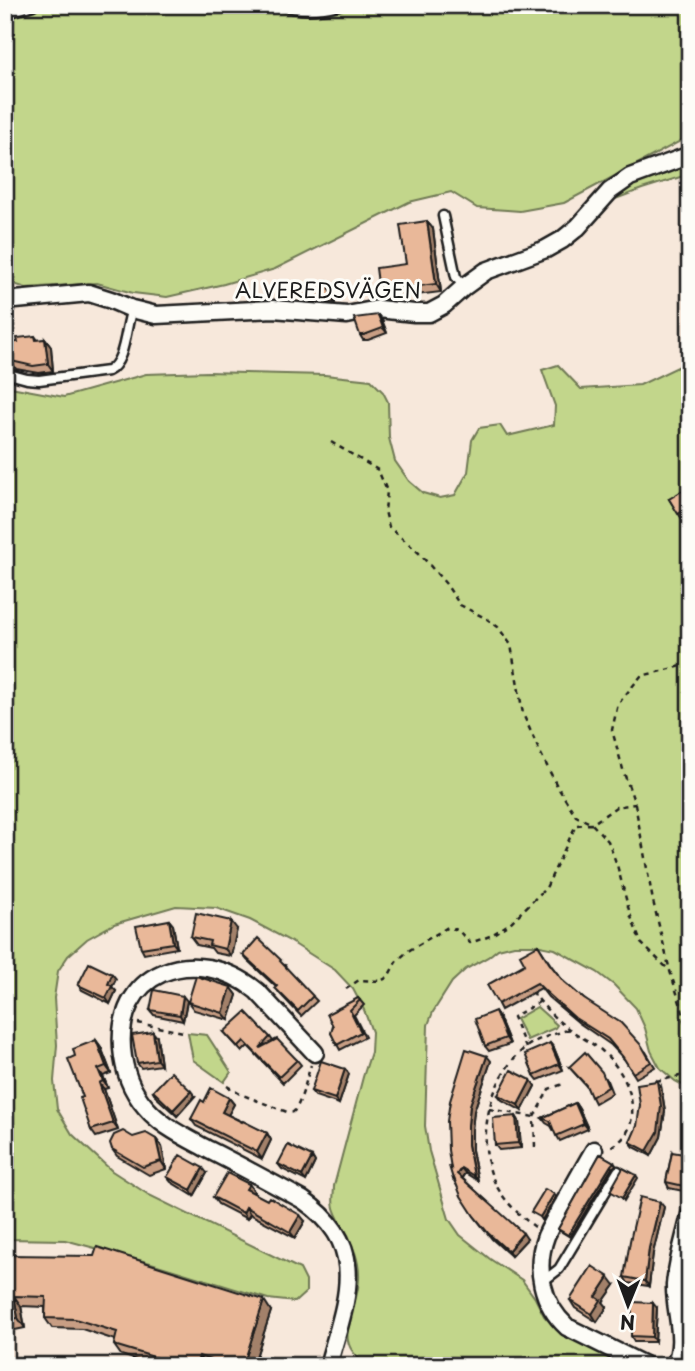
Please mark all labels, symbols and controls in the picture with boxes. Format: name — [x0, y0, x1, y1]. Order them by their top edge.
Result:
street label: ALVEREDSVÄGEN — [235, 273, 421, 305]
north arrow — [594, 1270, 664, 1340]
text: N — [620, 1309, 635, 1337]

